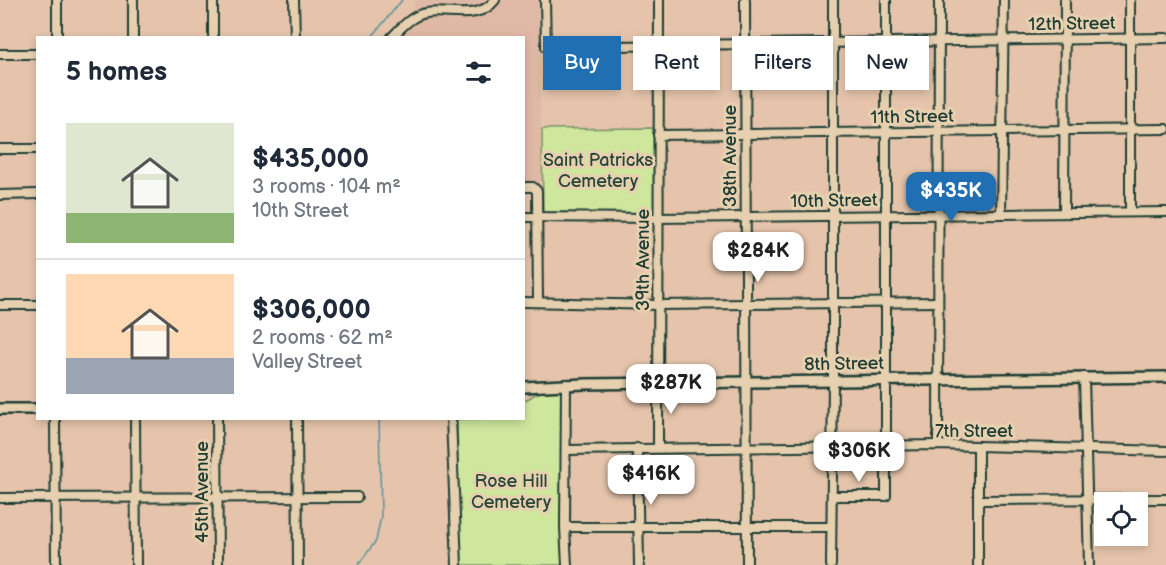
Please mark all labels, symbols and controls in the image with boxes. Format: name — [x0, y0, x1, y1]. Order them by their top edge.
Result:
street label: 12th Street — [1028, 13, 1116, 35]
chip: Buy — [543, 36, 621, 90]
chip: Rent — [633, 36, 720, 90]
chip: Filters — [732, 36, 833, 90]
chip: New — [845, 36, 929, 90]
icon: filters — [462, 56, 495, 89]
text: 5 homes — [66, 57, 167, 88]
street label: 38th Avenue — [720, 105, 741, 207]
street label: 11th Street — [870, 106, 954, 128]
text: $435,000 — [252, 144, 369, 175]
icon: home — [114, 147, 186, 219]
park label: Saint Patricks Cemetery — [543, 150, 653, 192]
pin: $435K — [909, 172, 993, 223]
text: 3 rooms · 104 m² — [252, 175, 401, 199]
text: $435K — [920, 179, 982, 203]
street label: 10th Street — [790, 190, 878, 212]
text: 10th Street — [252, 199, 349, 223]
street label: 39th Avenue — [633, 209, 654, 311]
pin: $284K — [716, 232, 800, 283]
text: $284K — [727, 239, 789, 263]
text: $306,000 — [252, 295, 371, 326]
icon: home — [114, 298, 186, 370]
text: 2 rooms · 62 m² — [252, 326, 393, 350]
text: Valley Street — [252, 350, 362, 374]
street label: 8th Street — [804, 353, 885, 375]
pin: $287K — [629, 364, 713, 415]
text: $287K — [640, 371, 702, 395]
street label: 7th Street — [935, 421, 1014, 442]
pin: $306K — [817, 432, 901, 483]
text: $306K — [827, 439, 891, 463]
street label: 45th Avenue — [192, 441, 213, 543]
pin: $416K — [609, 455, 693, 506]
text: $416K — [622, 462, 680, 486]
park label: Rose Hill Cemetery — [471, 471, 552, 513]
map controls — [1094, 492, 1148, 546]
button: locate — [1094, 492, 1148, 546]

